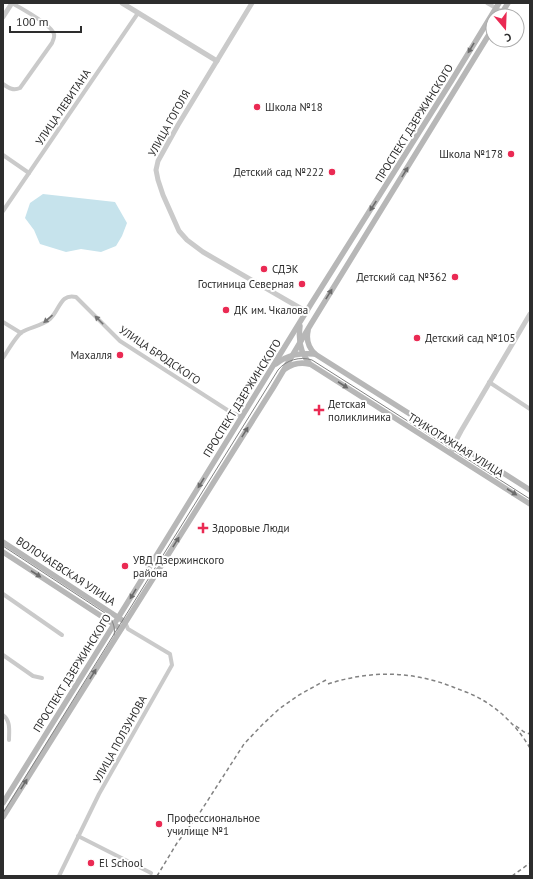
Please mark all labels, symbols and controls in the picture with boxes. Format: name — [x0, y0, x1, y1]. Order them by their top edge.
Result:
scale bar — [10, 8, 81, 34]
north arrow — [485, 8, 525, 48]
text: 100 m — [16, 14, 49, 29]
text: С — [503, 30, 513, 45]
one-way arrow — [468, 42, 475, 54]
street label: ПРОСПЕКТ ДЗЕРЖИНСКОГО — [372, 61, 456, 185]
street label: УЛИЦА ЛЕВИТАНА — [32, 66, 94, 148]
street label: УЛИЦА ГОГОЛЯ — [145, 87, 193, 159]
place label: Школа №18 — [265, 100, 323, 114]
marker: Школа №18 — [252, 102, 262, 112]
place label: Школа №178 — [439, 147, 503, 161]
marker: Школа №178 — [506, 149, 516, 159]
place label: Детский сад №222 — [233, 165, 324, 179]
one-way arrow — [401, 166, 408, 178]
marker: Детский сад №222 — [327, 167, 337, 177]
one-way arrow — [369, 201, 377, 211]
place label: СДЭК — [272, 262, 299, 276]
marker: СДЭК — [259, 264, 269, 274]
place label: Детский сад №362 — [356, 270, 447, 284]
marker: Детский сад №362 — [450, 272, 460, 282]
place label: Гостиница Северная — [198, 277, 294, 291]
marker: Гостиница Северная — [297, 279, 307, 289]
one-way arrow — [326, 288, 333, 300]
place label: ДК им. Чкалова — [234, 303, 308, 317]
marker: ДК им. Чкалова — [221, 305, 231, 315]
one-way arrow — [43, 314, 54, 323]
one-way arrow — [94, 315, 104, 325]
street label: УЛИЦА БРОДСКОГО — [117, 323, 203, 387]
place label: Детский сад №105 — [425, 331, 516, 345]
marker: Детский сад №105 — [412, 333, 422, 343]
street label: ПРОСПЕКТ ДЗЕРЖИНСКОГО — [200, 336, 284, 460]
place label: Махалля — [70, 348, 112, 362]
marker: Махалля — [115, 350, 125, 360]
one-way arrow — [337, 381, 349, 388]
place label: Детская поликлиника — [328, 397, 391, 424]
marker: Детская поликлиника — [313, 404, 325, 416]
street label: ТРИКОТАЖНАЯ УЛИЦА — [405, 410, 507, 481]
one-way arrow — [241, 427, 249, 437]
one-way arrow — [198, 477, 205, 489]
one-way arrow — [507, 488, 517, 496]
place label: Здоровые Люди — [212, 521, 289, 535]
marker: Здоровые Люди — [197, 522, 209, 534]
street label: ВОЛОЧАЕВСКАЯ УЛИЦА — [14, 534, 119, 609]
one-way arrow — [172, 537, 180, 547]
place label: УВД Дзержинского района — [133, 553, 224, 580]
marker: УВД Дзержинского района — [120, 561, 130, 571]
one-way arrow — [30, 570, 41, 578]
one-way arrow — [130, 588, 137, 600]
street label: ПРОСПЕКТ ДЗЕРЖИНСКОГО — [30, 611, 114, 735]
one-way arrow — [89, 668, 97, 679]
street label: УЛИЦА ПОЛЗУНОВА — [90, 692, 150, 785]
one-way arrow — [20, 778, 27, 790]
place label: Профессиональное училище №1 — [167, 811, 260, 838]
marker: Профессиональное училище №1 — [154, 819, 164, 829]
place label: El School — [99, 856, 144, 870]
marker: El School — [86, 858, 96, 868]

